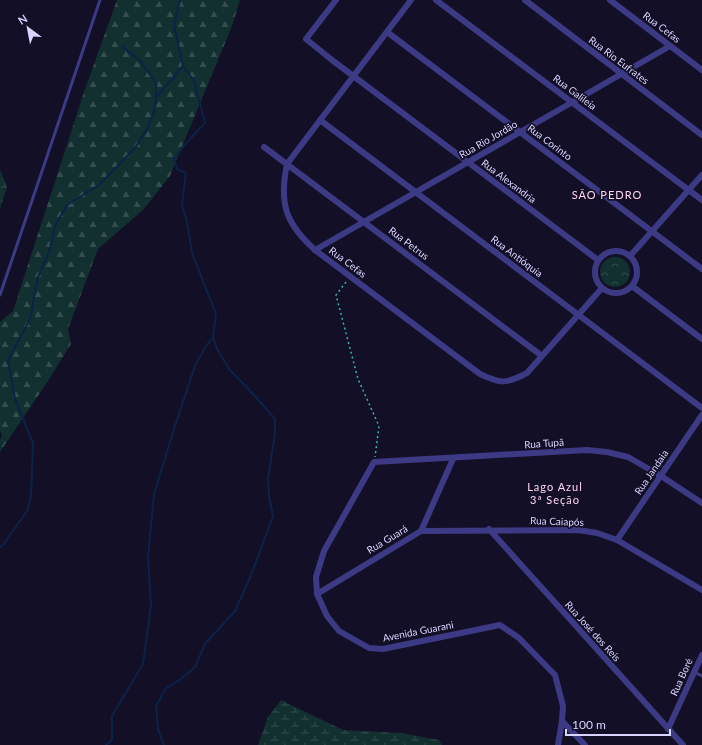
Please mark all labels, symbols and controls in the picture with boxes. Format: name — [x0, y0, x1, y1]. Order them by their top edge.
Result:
north arrow — [8, 8, 48, 48]
street label: Rua Cefas — [641, 9, 683, 45]
text: N — [15, 11, 29, 27]
street label: Rua Rio Eufrates — [587, 33, 651, 87]
street label: Rua Galileia — [551, 72, 599, 112]
street label: Rua Rio Jordão — [457, 117, 519, 160]
street label: Rua Corinto — [526, 121, 575, 163]
street label: Rua Alexandria — [479, 157, 539, 205]
district label: SÃO PEDRO — [572, 188, 642, 201]
street label: Rua Petrus — [387, 224, 431, 262]
street label: Rua Antióquia — [489, 233, 545, 279]
street label: Rua Cefas — [327, 244, 369, 280]
street label: Rua Tupã — [524, 436, 564, 450]
street label: Rua Jandaia — [632, 447, 670, 497]
district label: Lago Azul 3ª Seção — [527, 480, 583, 506]
street label: Rua Caiapós — [530, 514, 584, 528]
street label: Rua Guará — [364, 522, 410, 556]
street label: Rua José dos Reis — [563, 598, 623, 664]
street label: Avenida Guarani — [381, 618, 455, 644]
street label: Rua Boré — [667, 656, 695, 698]
scale bar — [566, 711, 670, 737]
text: 100 m — [572, 717, 606, 732]

